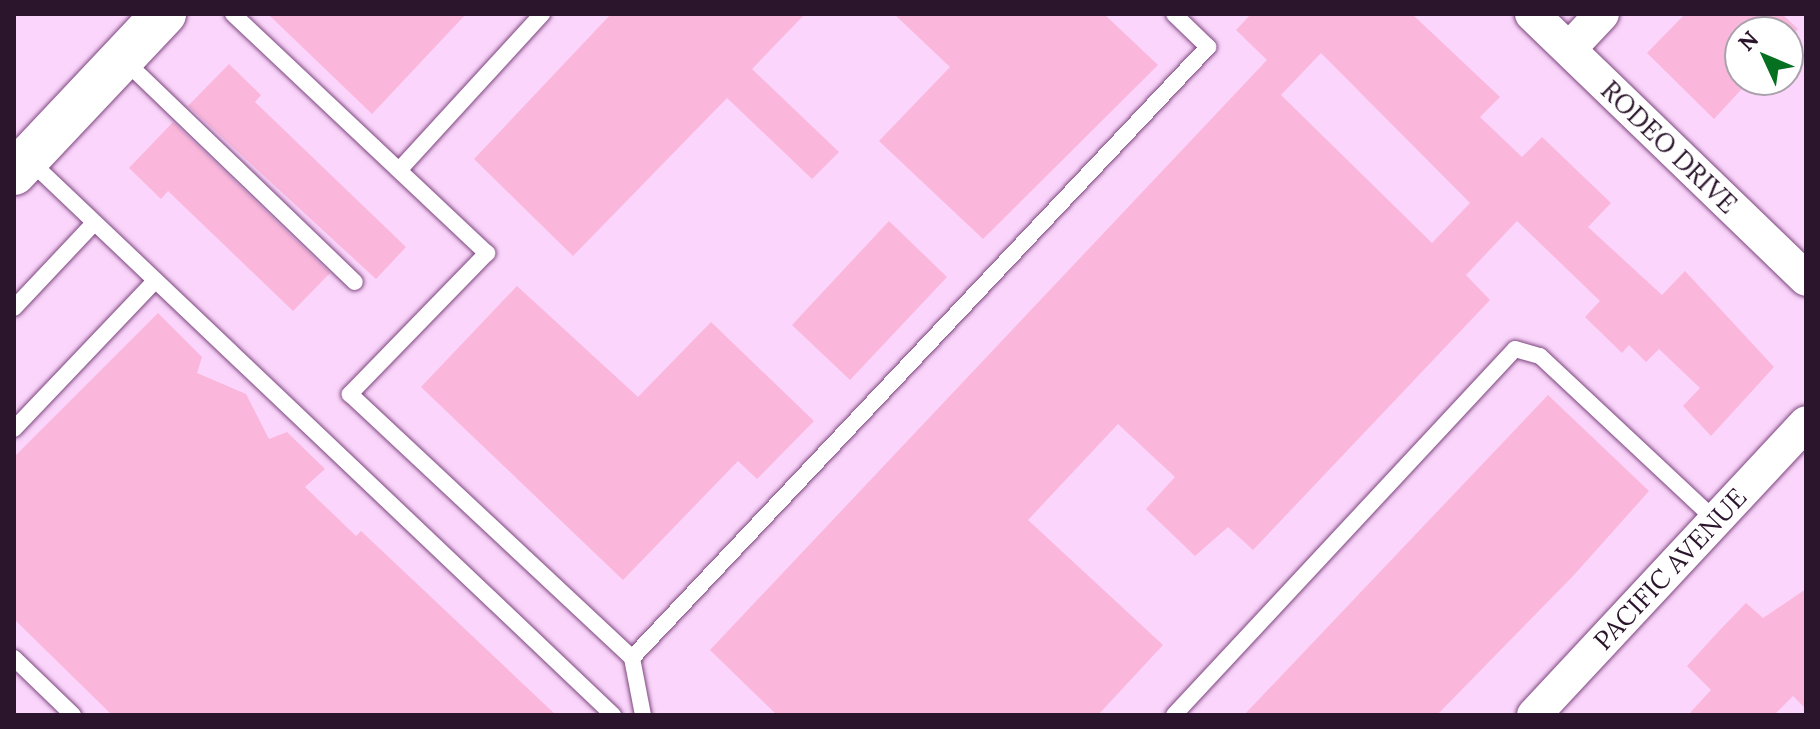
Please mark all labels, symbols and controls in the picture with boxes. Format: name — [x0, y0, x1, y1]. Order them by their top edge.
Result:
north arrow — [1724, 16, 1804, 96]
text: N — [1732, 25, 1764, 57]
street label: RODEO DRIVE — [1595, 74, 1743, 220]
street label: PACIFIC AVENUE — [1587, 482, 1753, 656]

